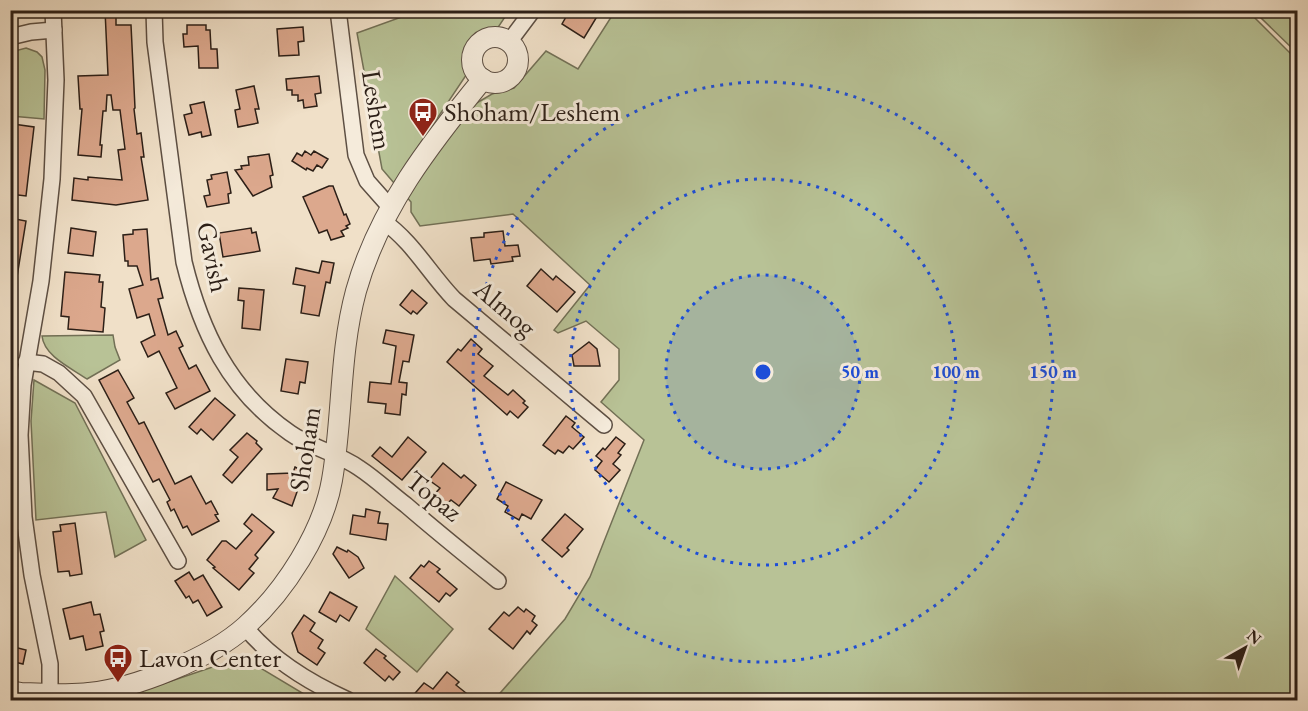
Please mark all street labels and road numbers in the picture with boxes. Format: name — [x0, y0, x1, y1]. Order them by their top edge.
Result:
street label: Leshem — [354, 67, 401, 152]
street label: Gavish — [189, 219, 238, 295]
street label: Almog — [466, 271, 544, 344]
street label: Shoham — [281, 404, 328, 494]
street label: Topaz — [399, 462, 470, 529]

